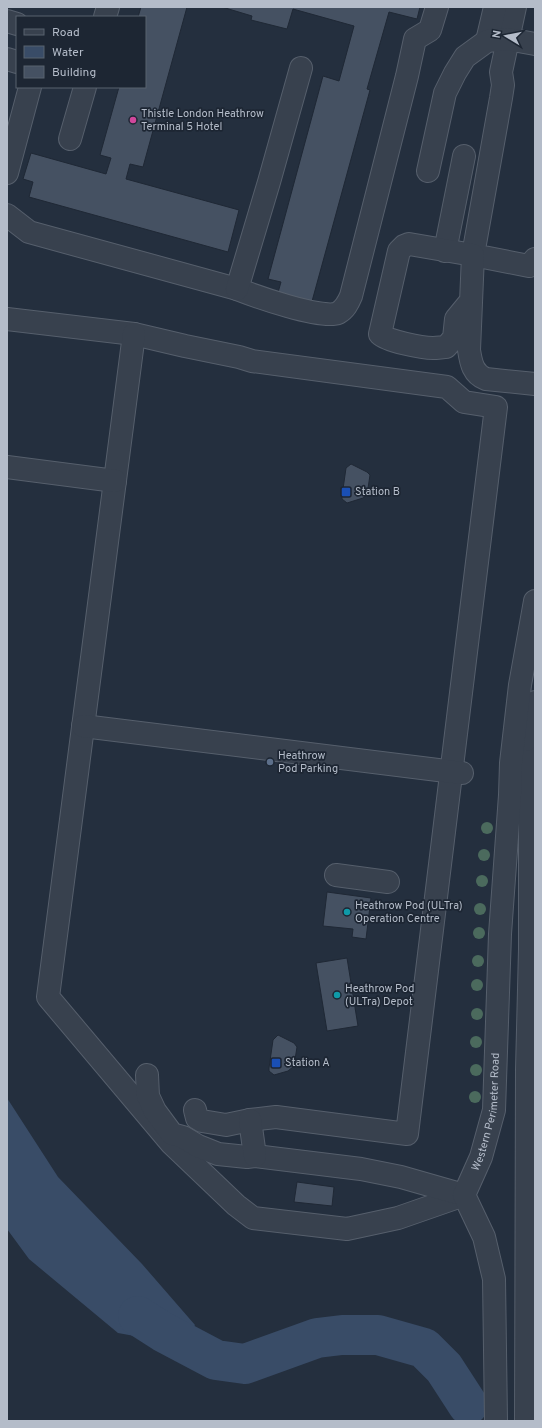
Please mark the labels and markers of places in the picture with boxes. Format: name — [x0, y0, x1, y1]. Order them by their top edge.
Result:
place label: Thistle London Heathrow Terminal 5 Hotel — [141, 107, 264, 134]
marker: Thistle London Heathrow Terminal 5 Hotel — [128, 115, 138, 125]
place label: Station B — [355, 485, 400, 499]
marker: Station B — [340, 486, 352, 498]
place label: Heathrow Pod Parking — [278, 749, 338, 776]
marker: Heathrow Pod Parking — [265, 757, 275, 767]
place label: Heathrow Pod (ULTra) Operation Centre — [355, 899, 462, 926]
marker: Heathrow Pod (ULTra) Operation Centre — [342, 907, 352, 917]
place label: Heathrow Pod (ULTra) Depot — [345, 982, 414, 1009]
marker: Heathrow Pod (ULTra) Depot — [332, 990, 342, 1000]
place label: Station A — [285, 1056, 330, 1070]
marker: Station A — [270, 1057, 282, 1069]

